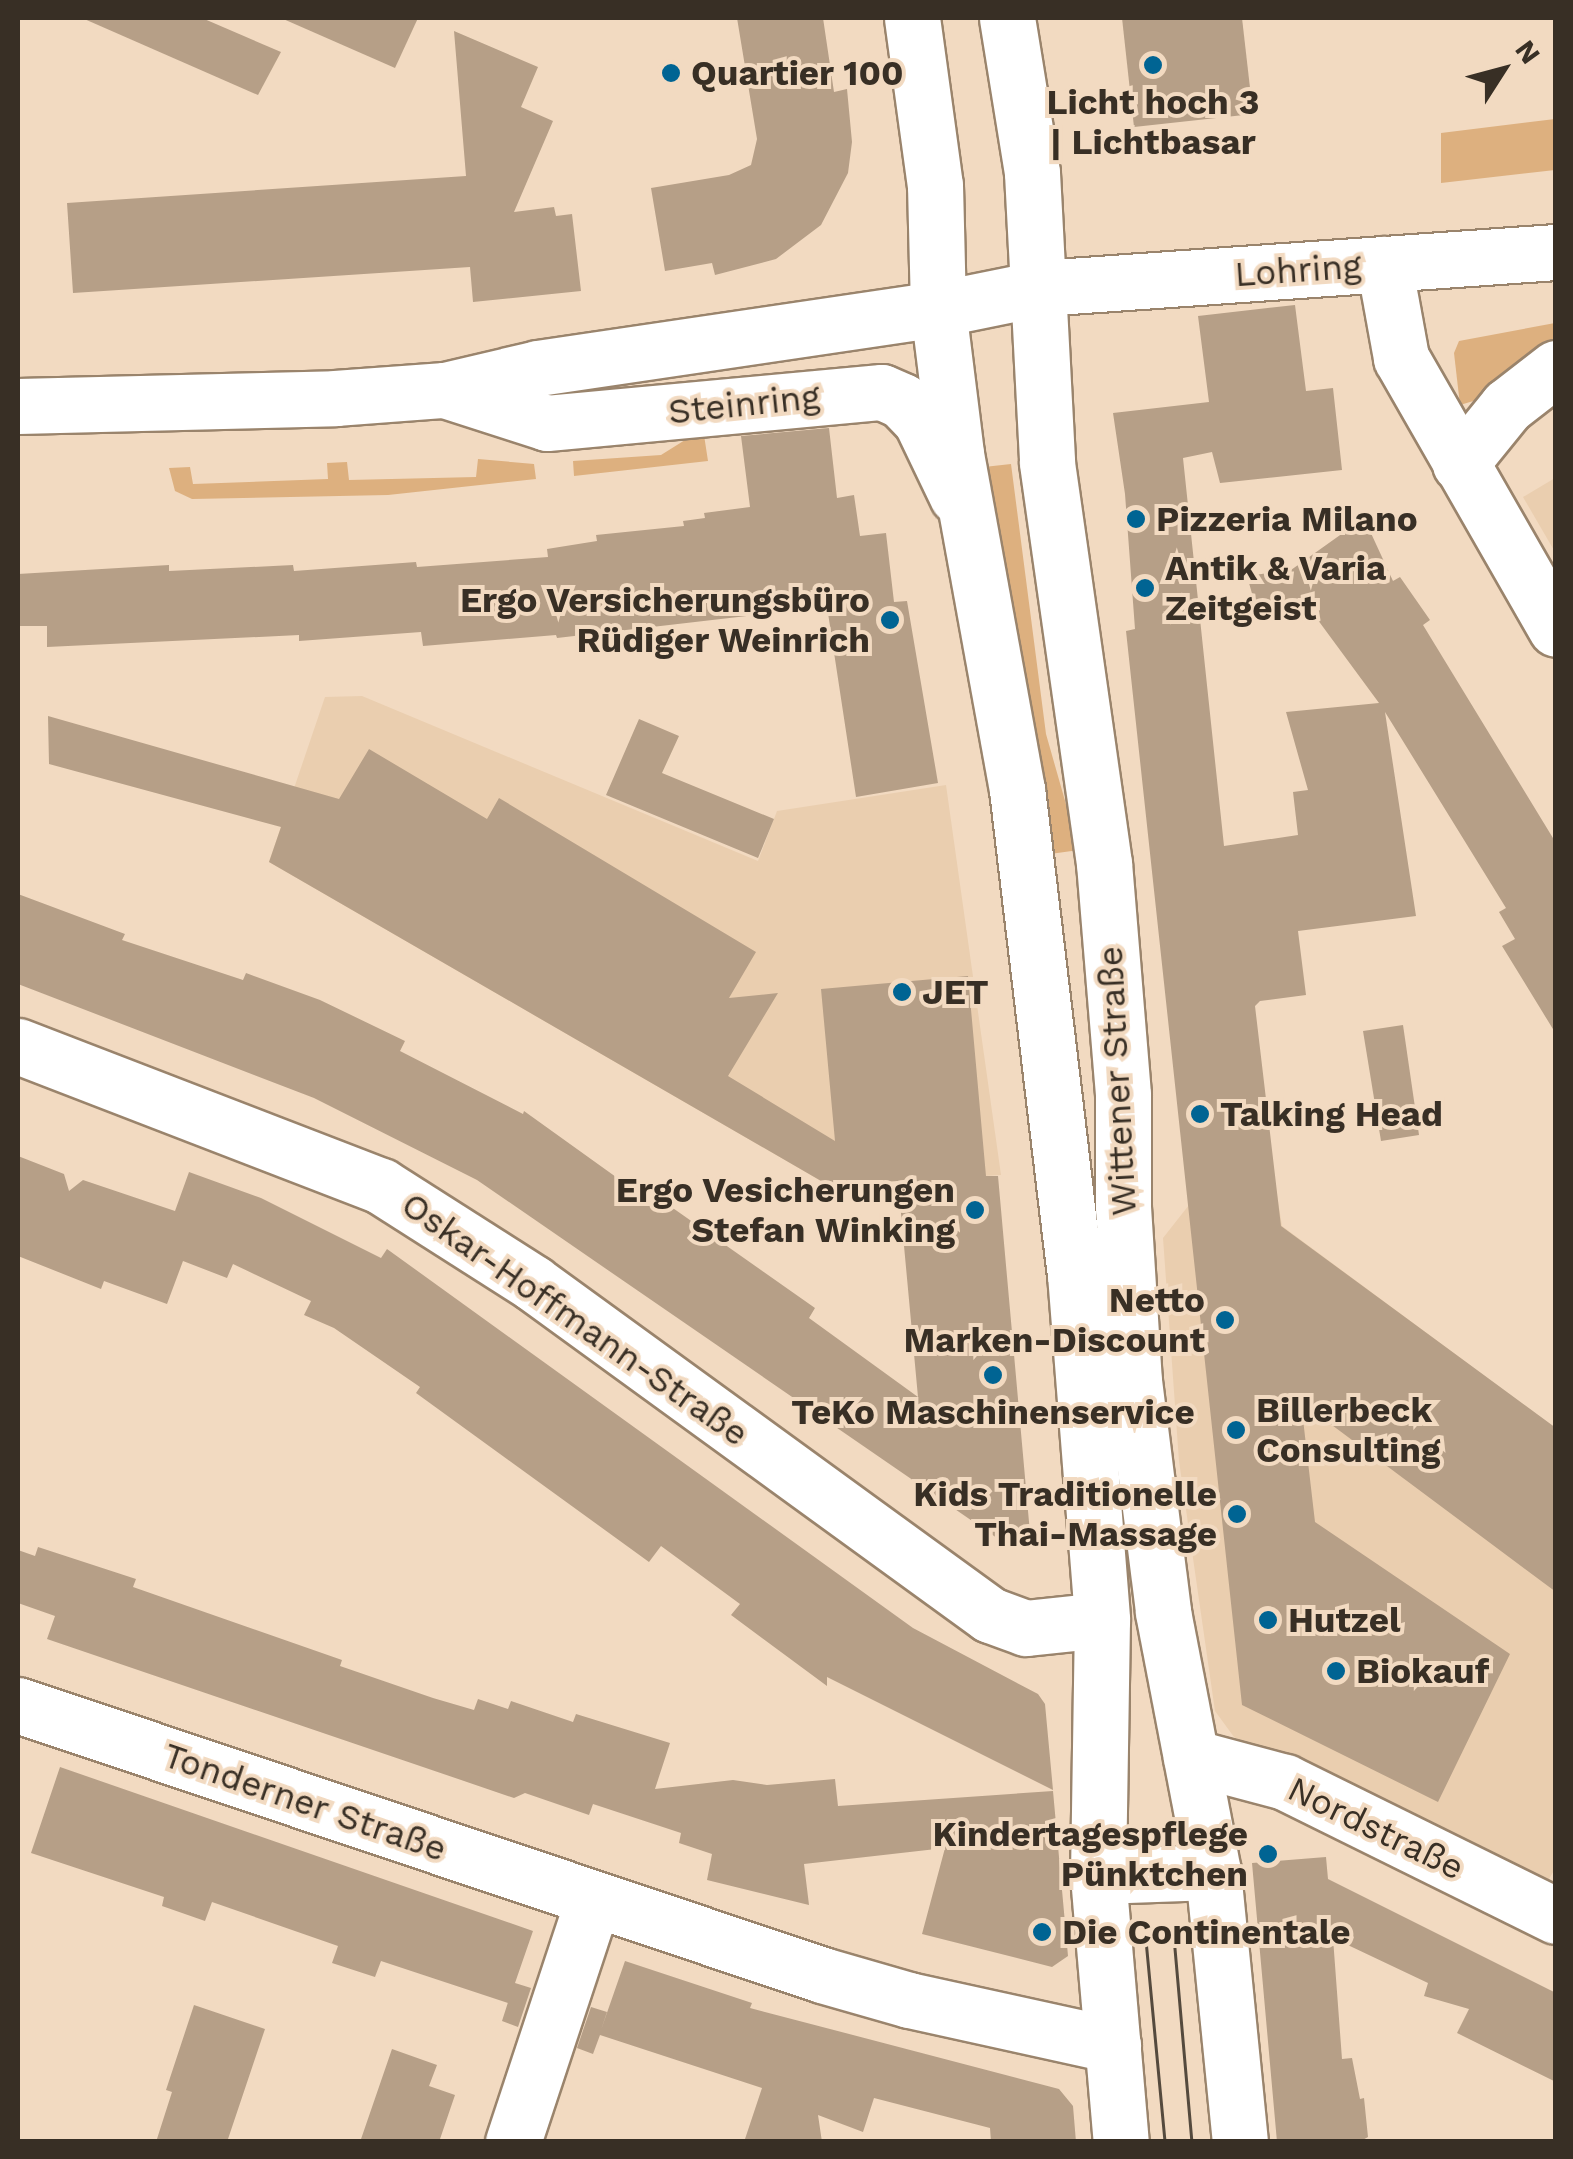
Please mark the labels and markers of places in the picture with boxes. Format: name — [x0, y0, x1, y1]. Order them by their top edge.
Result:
place label: Quartier 100 — [691, 52, 904, 94]
marker: Licht hoch 3 | Lichtbasar — [1142, 54, 1164, 76]
marker: Quartier 100 — [660, 62, 682, 84]
place label: Licht hoch 3 | Lichtbasar — [1047, 81, 1259, 163]
place label: Pizzeria Milano — [1156, 498, 1418, 540]
marker: Pizzeria Milano — [1125, 508, 1147, 530]
place label: Antik & Varia Zeitgeist — [1165, 547, 1388, 629]
marker: Antik & Varia Zeitgeist — [1134, 577, 1156, 599]
place label: Ergo Versicherungsbüro Rüdiger Weinrich — [459, 579, 870, 661]
marker: Ergo Versicherungsbüro Rüdiger Weinrich — [879, 609, 901, 631]
place label: JET — [922, 971, 989, 1013]
marker: JET — [891, 981, 913, 1003]
place label: Talking Head — [1220, 1093, 1443, 1135]
marker: Talking Head — [1189, 1103, 1211, 1125]
place label: Ergo Vesicherungen Stefan Winking — [615, 1169, 955, 1251]
marker: Ergo Vesicherungen Stefan Winking — [964, 1199, 986, 1221]
place label: Netto Marken-Discount — [903, 1279, 1205, 1361]
marker: Netto Marken-Discount — [1214, 1309, 1236, 1331]
marker: TeKo Maschinenservice — [982, 1364, 1004, 1386]
place label: Billerbeck Consulting — [1256, 1389, 1440, 1471]
place label: TeKo Maschinenservice — [791, 1391, 1195, 1433]
marker: Billerbeck Consulting — [1225, 1419, 1247, 1441]
place label: Kids Traditionelle Thai-Massage — [913, 1473, 1217, 1555]
marker: Kids Traditionelle Thai-Massage — [1226, 1503, 1248, 1525]
place label: Hutzel — [1288, 1599, 1400, 1641]
marker: Hutzel — [1257, 1609, 1279, 1631]
place label: Biokauf — [1356, 1650, 1489, 1692]
marker: Biokauf — [1325, 1660, 1347, 1682]
place label: Kindertagespflege Pünktchen — [933, 1813, 1248, 1895]
marker: Kindertagespflege Pünktchen — [1257, 1843, 1279, 1865]
place label: Die Continentale — [1062, 1911, 1351, 1953]
marker: Die Continentale — [1031, 1921, 1053, 1943]

